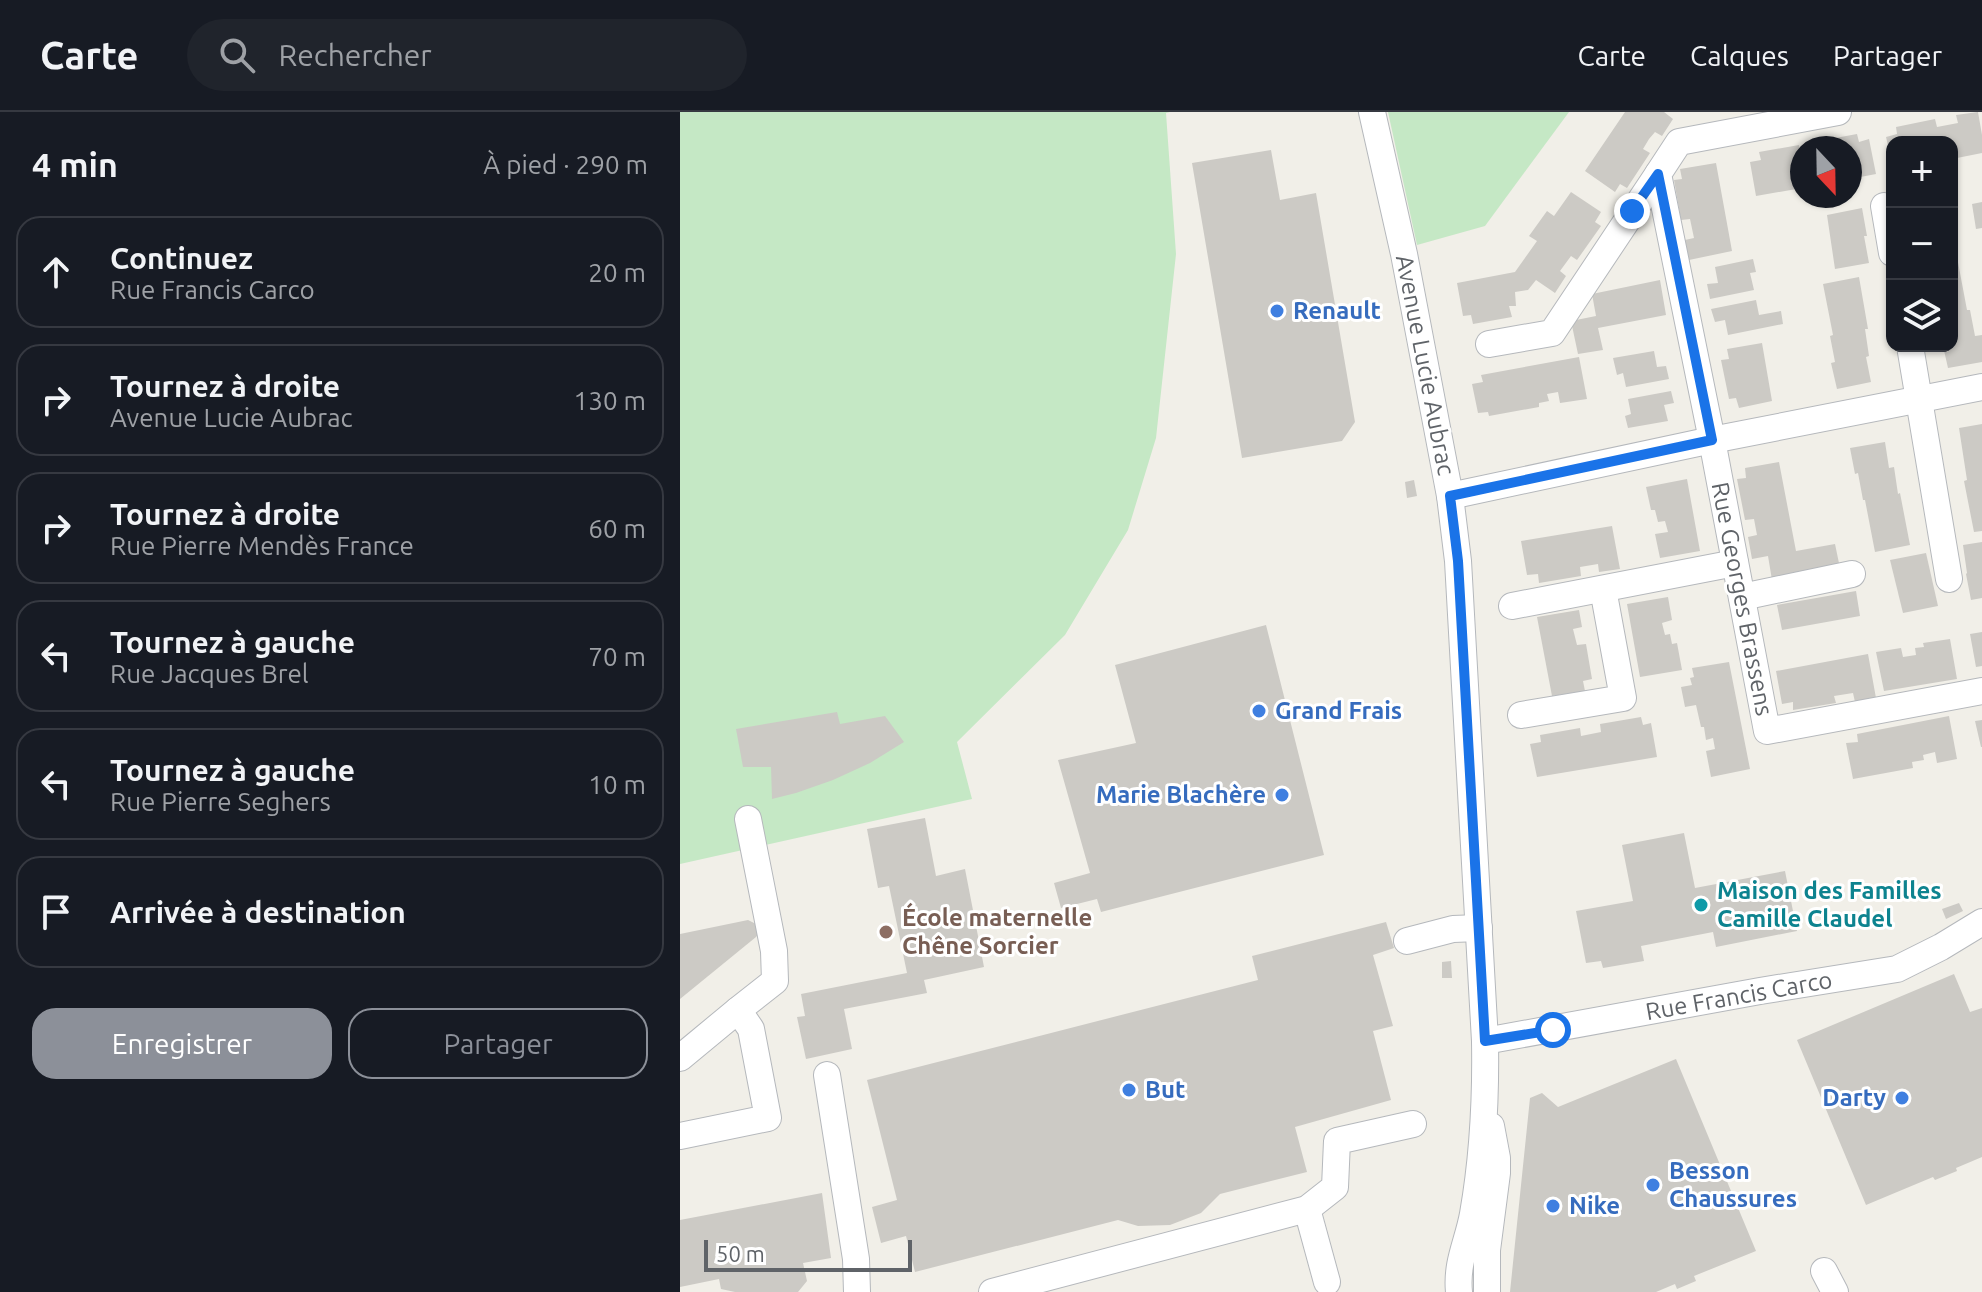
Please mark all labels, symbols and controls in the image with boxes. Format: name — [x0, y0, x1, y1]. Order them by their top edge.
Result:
search box — [187, 19, 747, 91]
icon: search — [215, 33, 259, 77]
text: Carte — [40, 34, 139, 76]
text: Rechercher — [279, 38, 432, 72]
text: Carte — [1577, 40, 1646, 71]
text: Calques — [1690, 40, 1789, 71]
text: Partager — [1833, 40, 1942, 71]
north arrow — [1790, 136, 1862, 208]
map controls — [1886, 136, 1958, 352]
button: + — [1886, 136, 1958, 208]
text: 4 min — [32, 145, 118, 183]
text: À pied · 290 m — [483, 150, 648, 179]
route end — [1614, 193, 1650, 229]
button: − — [1886, 208, 1958, 280]
text: Continuez — [110, 241, 253, 275]
icon: ahead — [34, 250, 78, 294]
street label: Avenue Lucie Aubrac — [1391, 252, 1460, 477]
text: 20 m — [588, 258, 646, 287]
text: Rue Francis Carco — [110, 275, 315, 304]
button: layers — [1886, 280, 1958, 352]
place label: Renault — [1293, 297, 1381, 324]
marker: Renault — [1268, 302, 1286, 320]
text: Tournez à droite — [110, 369, 340, 403]
icon: right — [34, 378, 78, 422]
text: 130 m — [574, 386, 646, 415]
text: Avenue Lucie Aubrac — [110, 403, 353, 432]
street label: Rue Georges Brassens — [1707, 480, 1778, 718]
text: Tournez à droite — [110, 497, 340, 531]
icon: right — [34, 506, 78, 550]
text: 60 m — [588, 514, 646, 543]
text: Rue Pierre Mendès France — [110, 531, 414, 560]
text: Tournez à gauche — [110, 625, 355, 659]
icon: left — [34, 634, 78, 678]
text: 70 m — [588, 642, 646, 671]
text: Rue Jacques Brel — [110, 659, 309, 688]
place label: Grand Frais — [1275, 697, 1402, 724]
marker: Grand Frais — [1250, 702, 1268, 720]
text: Tournez à gauche — [110, 753, 355, 787]
icon: left — [34, 762, 78, 806]
text: 10 m — [588, 770, 646, 799]
place label: Marie Blachère — [1096, 781, 1266, 808]
marker: Marie Blachère — [1273, 786, 1291, 804]
text: Rue Pierre Seghers — [110, 787, 331, 816]
place label: Maison des Familles Camille Claudel — [1717, 877, 1942, 932]
icon: arrive — [34, 890, 78, 934]
text: Arrivée à destination — [110, 895, 406, 929]
marker: Maison des Familles Camille Claudel — [1692, 896, 1710, 914]
place label: École maternelle Chêne Sorcier — [902, 902, 1092, 959]
marker: École maternelle Chêne Sorcier — [877, 923, 895, 941]
street label: Rue Francis Carco — [1644, 966, 1834, 1025]
button: Enregistrer — [32, 1008, 332, 1079]
button: Partager — [348, 1008, 648, 1079]
route start — [1535, 1012, 1571, 1048]
place label: But — [1145, 1076, 1185, 1103]
marker: But — [1120, 1081, 1138, 1099]
place label: Darty — [1822, 1084, 1886, 1111]
marker: Darty — [1893, 1089, 1911, 1107]
place label: Besson Chaussures — [1669, 1157, 1797, 1212]
marker: Besson Chaussures — [1644, 1176, 1662, 1194]
place label: Nike — [1569, 1192, 1620, 1219]
marker: Nike — [1544, 1197, 1562, 1215]
scale bar — [704, 1236, 912, 1272]
text: 50 m — [716, 1241, 765, 1266]

